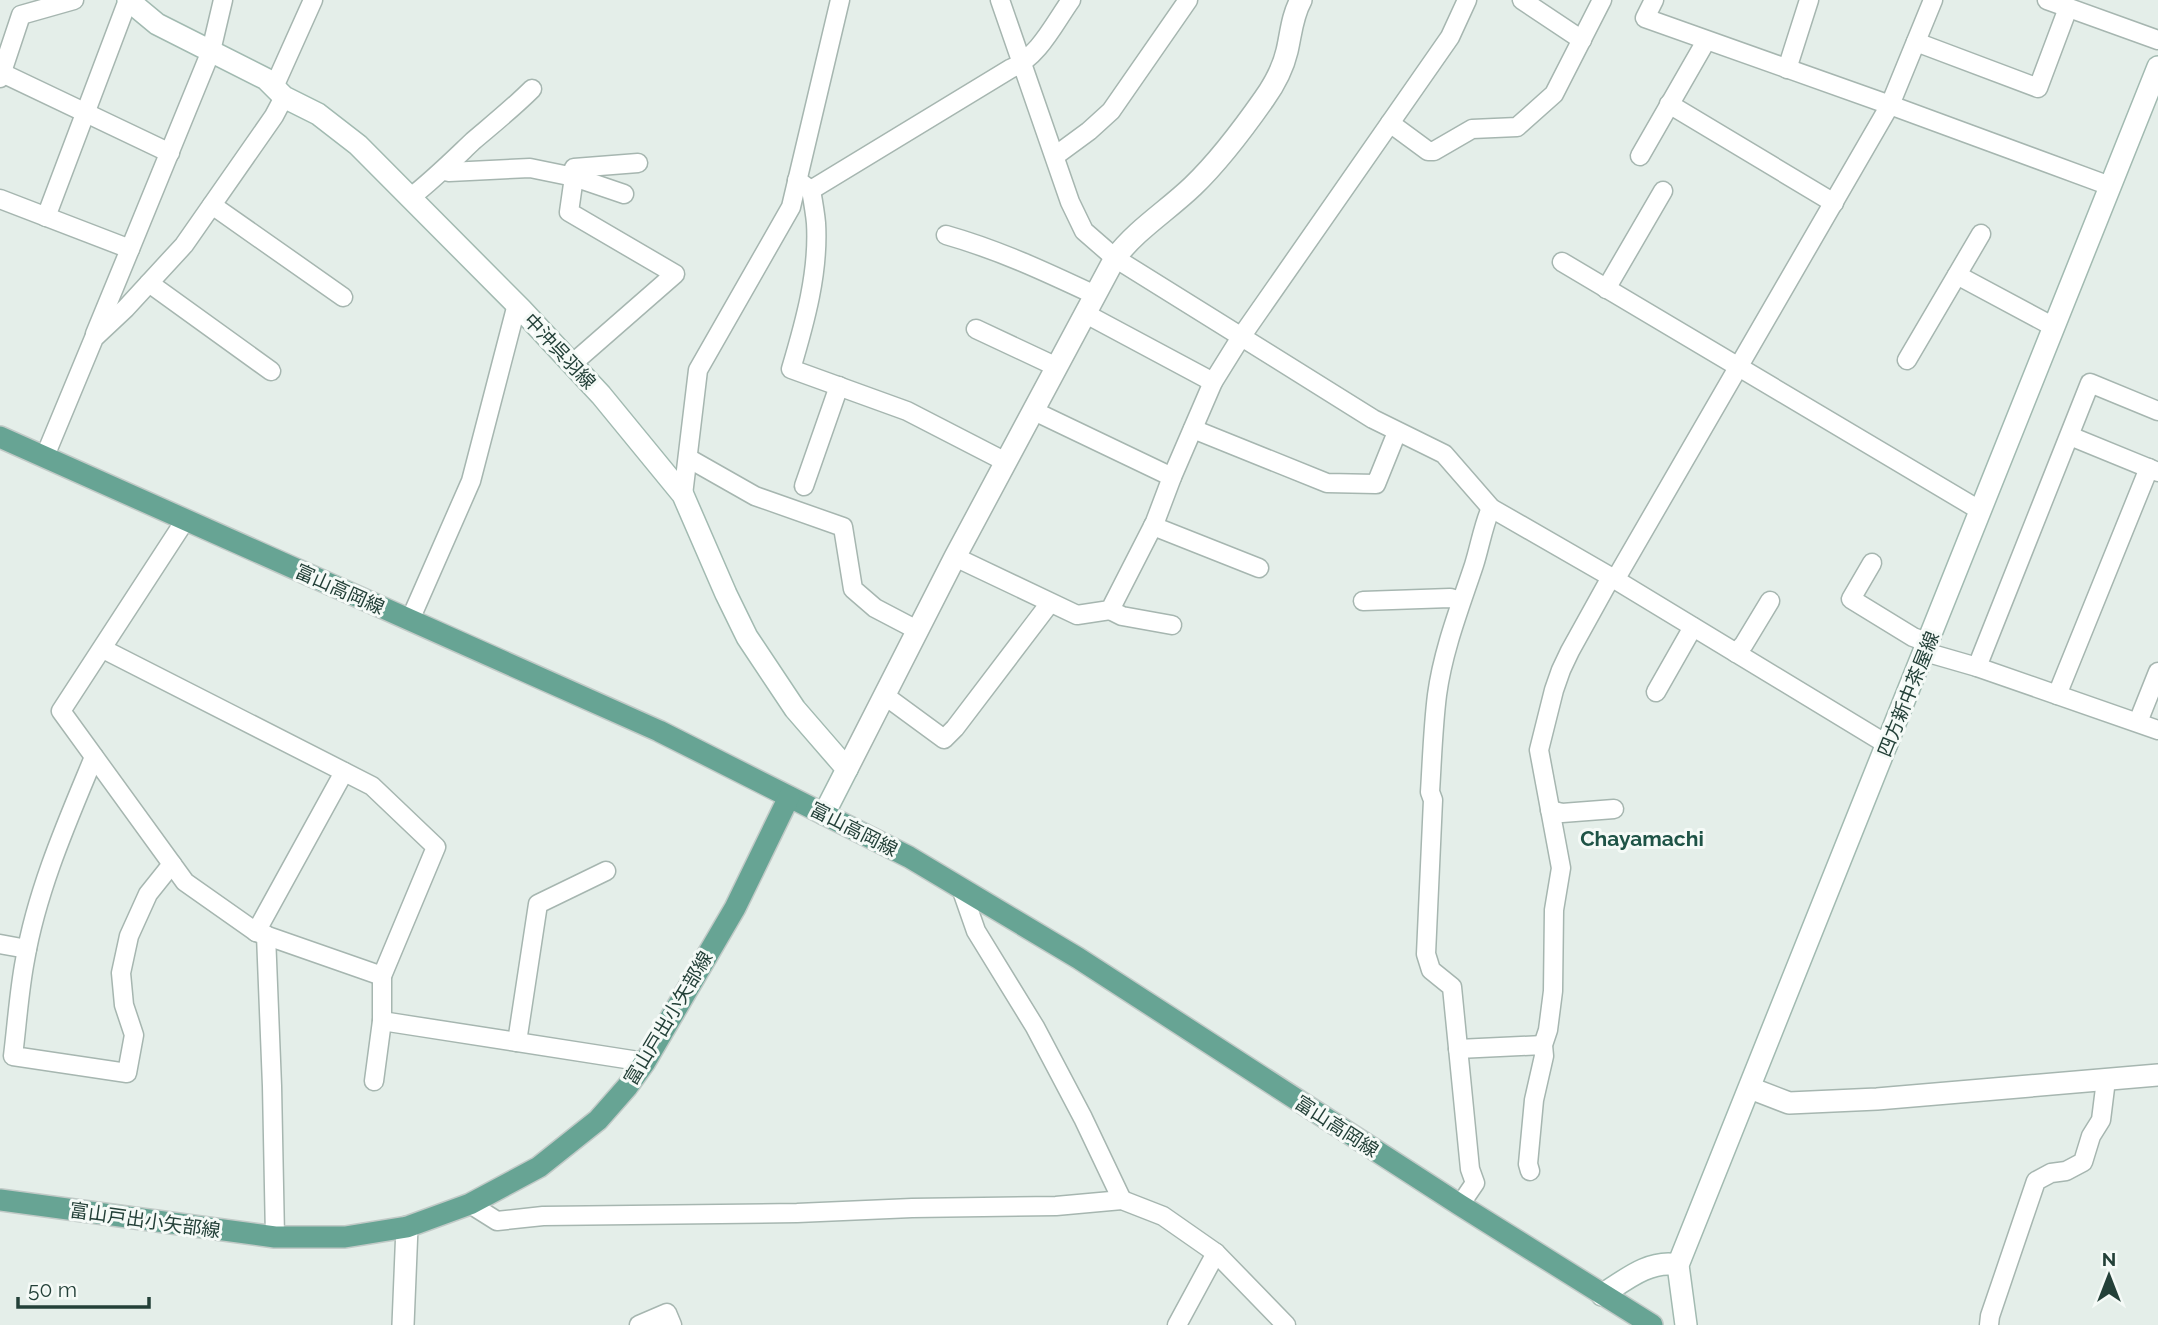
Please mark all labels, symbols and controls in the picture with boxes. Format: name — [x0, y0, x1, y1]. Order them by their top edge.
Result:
street label: 中沖呉羽線 — [520, 309, 600, 393]
street label: 富山高岡線 — [292, 560, 388, 618]
street label: 四方新中茶屋線 — [1873, 628, 1943, 760]
street label: 富山高岡線 — [807, 798, 901, 860]
district label: Chayamachi — [1580, 826, 1704, 851]
street label: 富山戸出小矢部線 — [619, 947, 717, 1089]
street label: 富山高岡線 — [1291, 1091, 1383, 1161]
street label: 富山戸出小矢部線 — [68, 1199, 222, 1241]
north arrow — [2074, 1241, 2144, 1311]
text: N — [2102, 1248, 2116, 1270]
scale bar — [18, 1266, 149, 1310]
text: 50 m — [28, 1277, 77, 1302]

